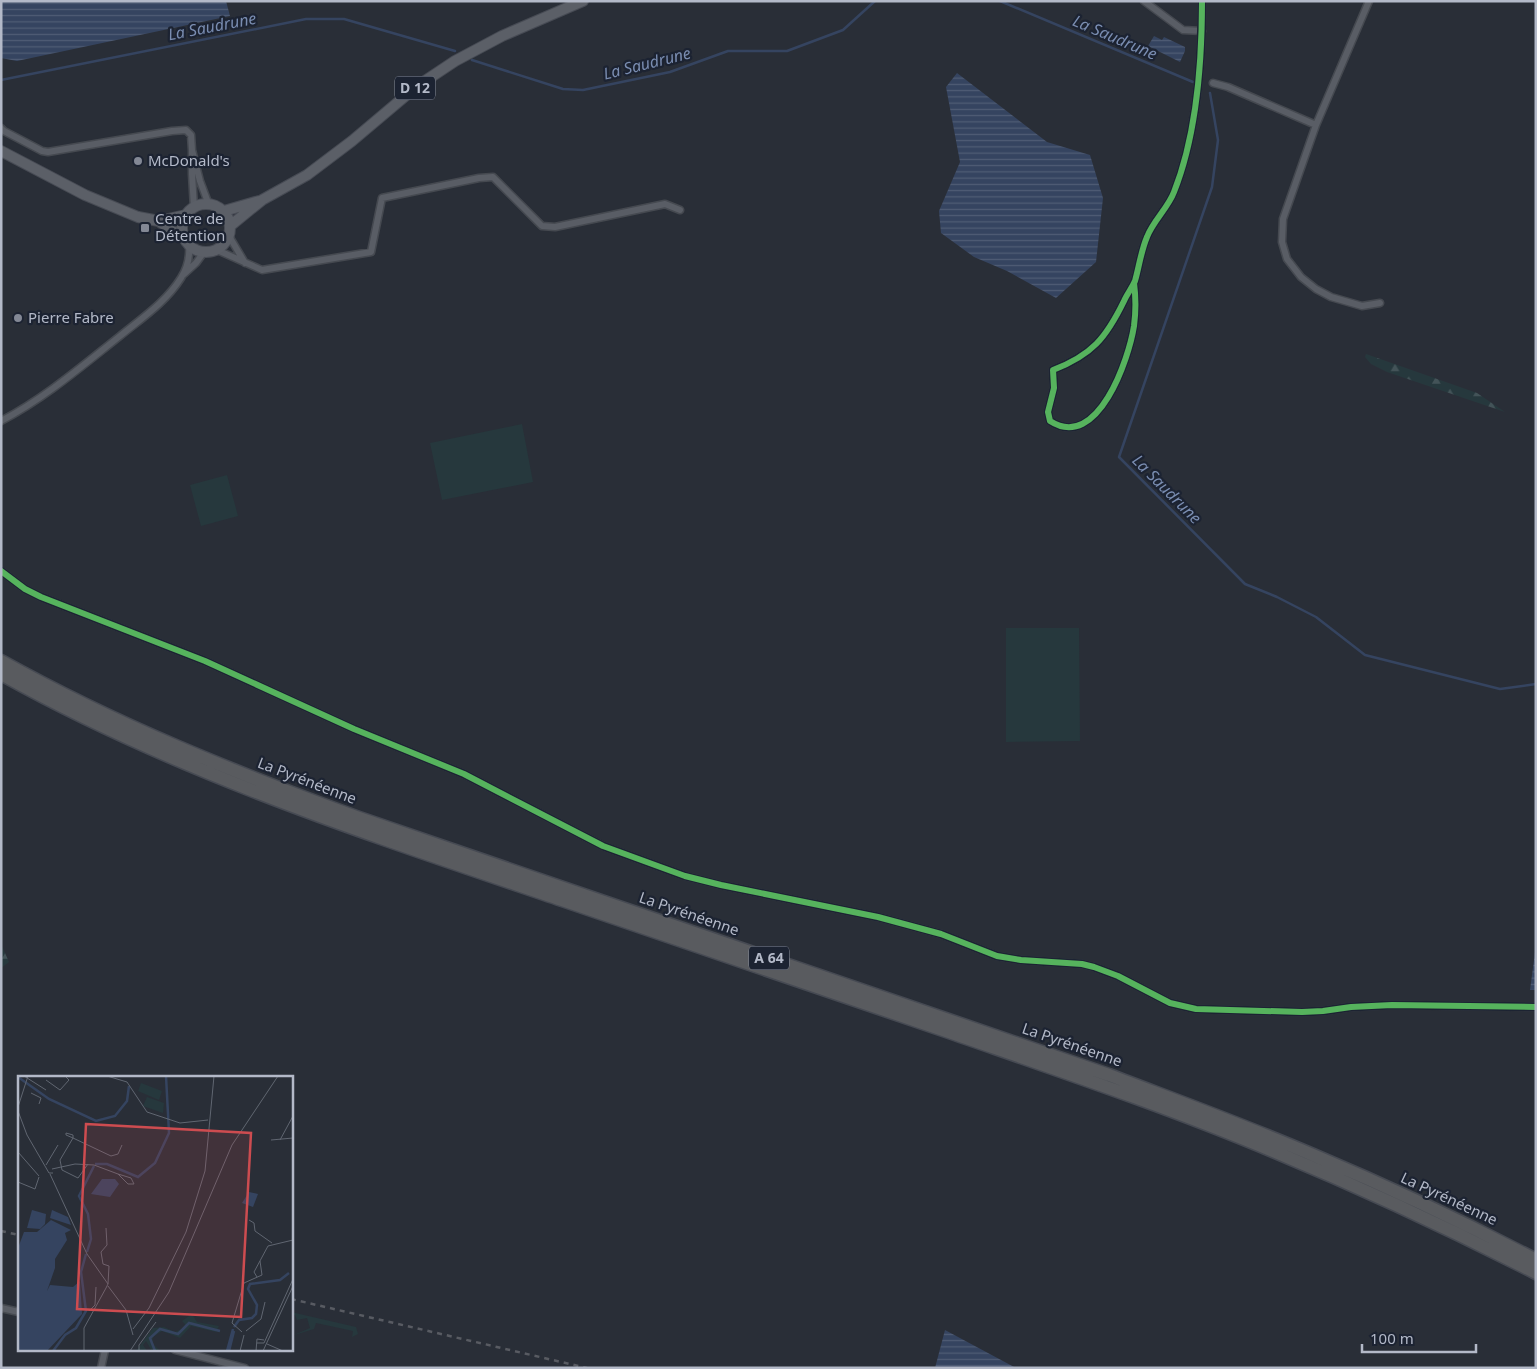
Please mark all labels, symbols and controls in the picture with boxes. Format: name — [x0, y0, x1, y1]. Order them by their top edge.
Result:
water label: La Saudrune — [166, 7, 258, 45]
water label: La Saudrune — [1070, 9, 1160, 65]
water label: La Saudrune — [601, 42, 693, 84]
road number: D 12 — [395, 76, 435, 100]
place label: McDonald's — [148, 150, 230, 170]
marker: McDonald's — [132, 155, 144, 167]
place label: Centre de Détention — [155, 208, 225, 245]
marker: Centre de Détention — [139, 222, 151, 234]
place label: Pierre Fabre — [28, 307, 114, 327]
marker: Pierre Fabre — [12, 312, 24, 324]
water label: La Saudrune — [1128, 450, 1206, 528]
street label: La Pyrénéenne — [255, 752, 360, 808]
street label: La Pyrénéenne — [637, 887, 742, 940]
road number: A 64 — [749, 946, 789, 970]
street label: La Pyrénéenne — [1020, 1018, 1125, 1071]
inset map — [18, 1076, 292, 1352]
street label: La Pyrénéenne — [1398, 1167, 1501, 1229]
scale bar — [1362, 1322, 1476, 1354]
text: 100 m — [1370, 1328, 1414, 1348]

